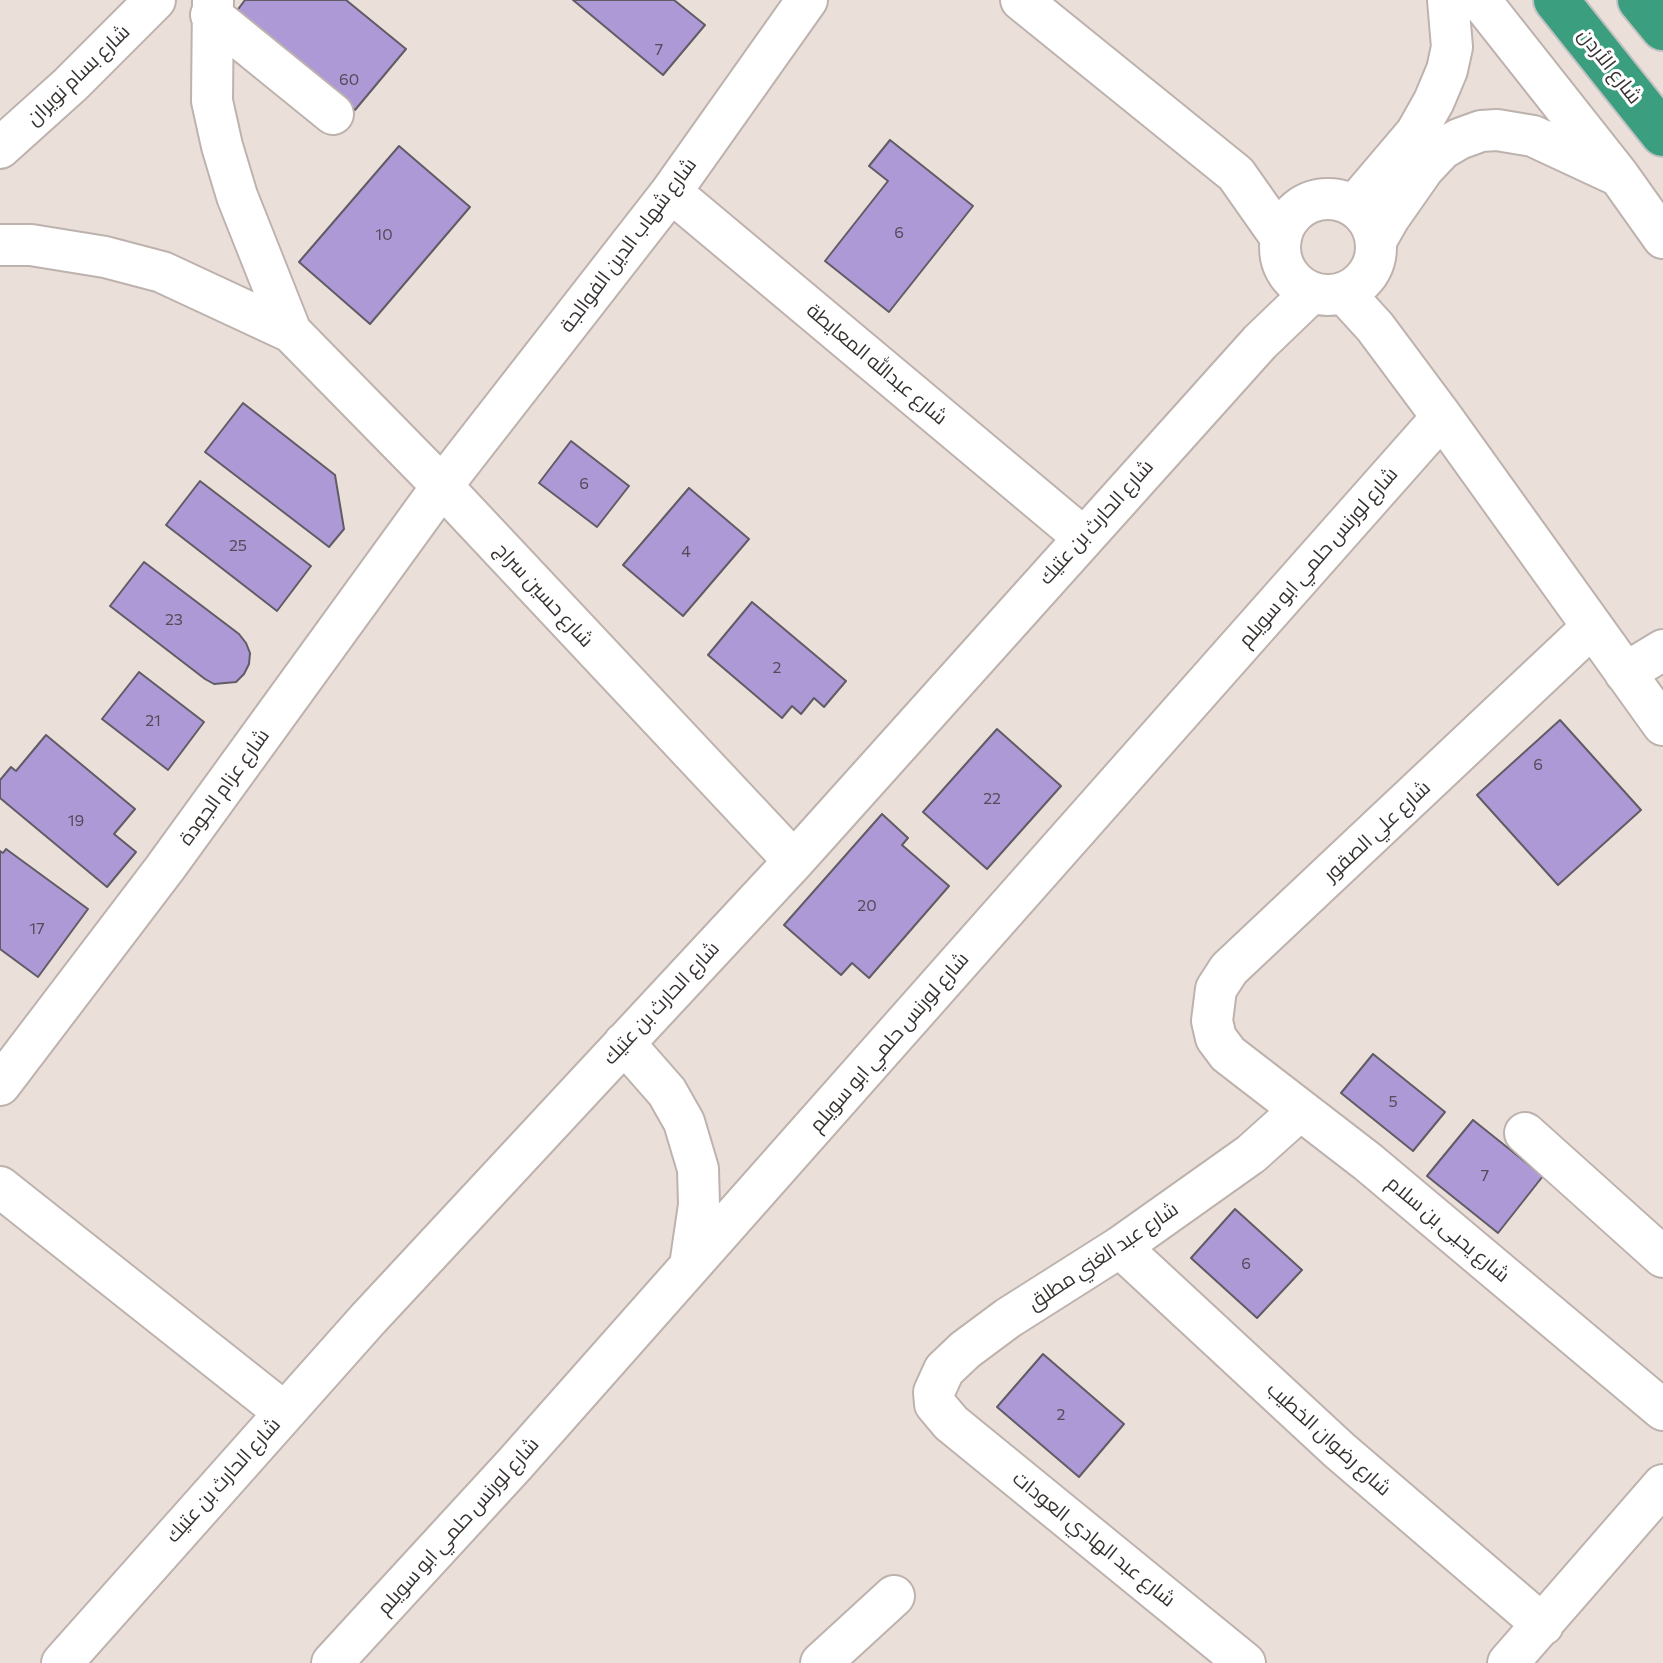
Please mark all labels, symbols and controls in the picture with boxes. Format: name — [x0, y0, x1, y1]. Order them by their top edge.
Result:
street label: شارع بسام نويران — [21, 20, 135, 130]
street label: شارع الأردن — [1573, 24, 1647, 108]
house number: 7 — [655, 40, 663, 60]
house number: 60 — [339, 70, 359, 90]
street label: شارع شهاب الدين الفوالجة — [555, 153, 701, 337]
house number: 6 — [894, 223, 904, 243]
house number: 10 — [375, 225, 393, 245]
street label: شارع عبدالله المعايطة — [802, 298, 952, 430]
street label: شارع الحارث بن عتيك — [1034, 455, 1158, 589]
street label: شارع لورنس حلمي ابو سويلم — [1233, 462, 1403, 652]
house number: 6 — [579, 474, 589, 494]
house number: 25 — [229, 536, 247, 556]
street label: شارع حسين سراج — [490, 538, 598, 652]
house number: 4 — [681, 542, 691, 562]
house number: 23 — [165, 610, 183, 630]
house number: 2 — [773, 658, 781, 678]
house number: 21 — [145, 711, 161, 731]
street label: شارع عزام الجودة — [174, 724, 274, 850]
house number: 6 — [1533, 755, 1543, 775]
street label: شارع علي الصقور — [1319, 776, 1435, 886]
house number: 22 — [983, 789, 1001, 809]
house number: 19 — [68, 811, 84, 831]
house number: 20 — [857, 896, 877, 916]
house number: 17 — [29, 919, 45, 939]
street label: شارع الحارث بن عتيك — [598, 937, 724, 1069]
street label: شارع لورنس حلمي ابو سويلم — [804, 947, 974, 1137]
house number: 5 — [1388, 1092, 1398, 1112]
house number: 7 — [1481, 1166, 1489, 1186]
street label: شارع يحيى بن سلام — [1382, 1171, 1514, 1287]
street label: شارع عبد الغني مطلق — [1023, 1197, 1183, 1315]
house number: 6 — [1241, 1254, 1251, 1274]
street label: شارع رضوان الخطيب — [1262, 1377, 1396, 1501]
house number: 2 — [1057, 1405, 1065, 1425]
street label: شارع الحارث بن عتيك — [161, 1413, 285, 1547]
street label: شارع لورنس حلمي ابو سويلم — [372, 1432, 544, 1620]
street label: شارع عبد الهادي العودات — [1008, 1466, 1180, 1612]

